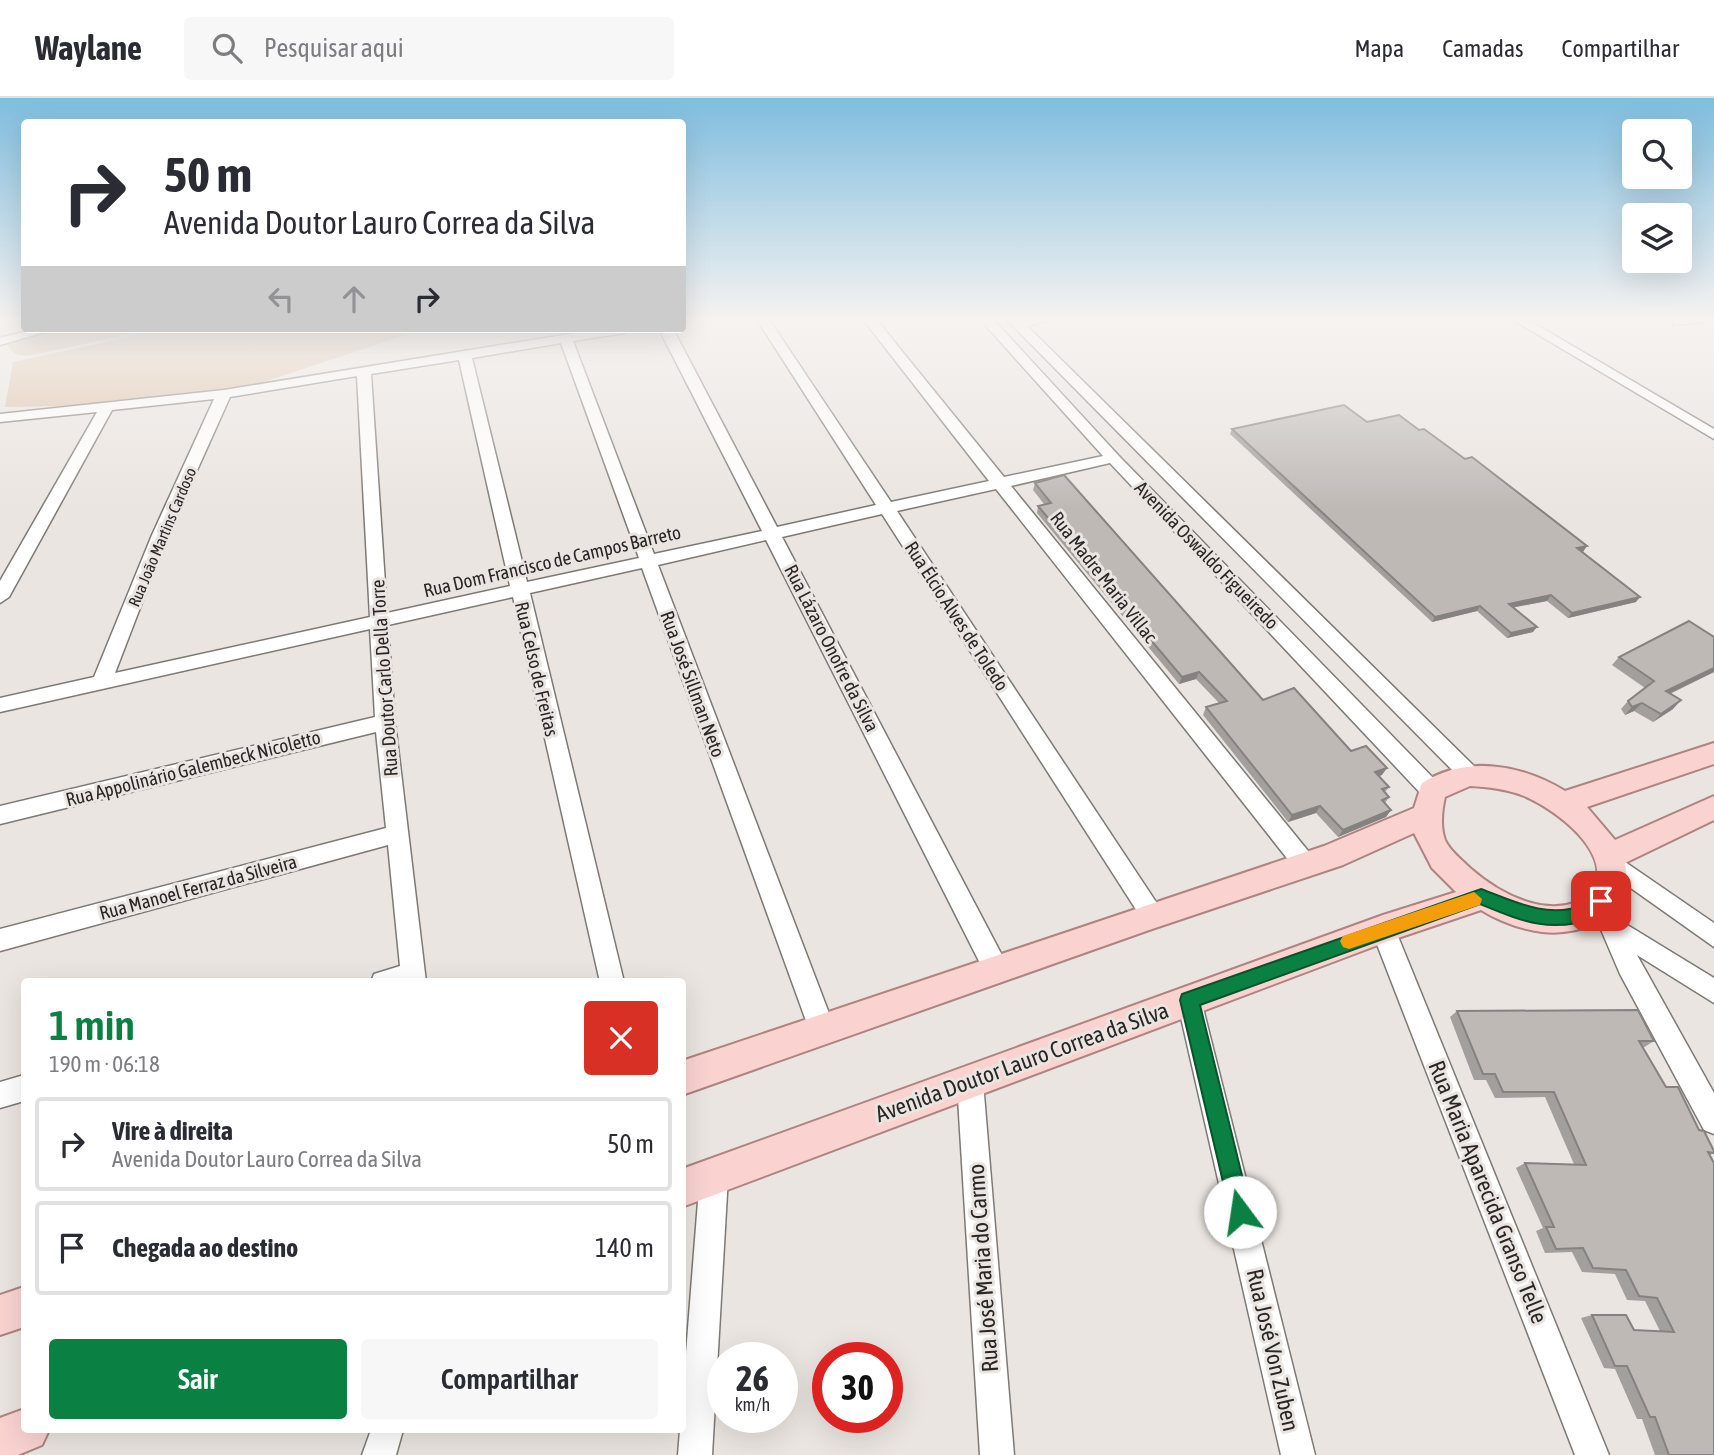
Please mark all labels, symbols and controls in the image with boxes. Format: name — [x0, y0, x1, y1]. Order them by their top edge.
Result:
search box — [184, 17, 674, 80]
text: Waylane — [35, 29, 142, 67]
icon: search — [208, 29, 246, 67]
text: Pesquisar aqui — [264, 33, 404, 63]
text: Mapa — [1354, 35, 1404, 62]
text: Camadas — [1442, 35, 1524, 62]
text: Compartilhar — [1562, 35, 1679, 62]
map controls — [1622, 119, 1692, 273]
button: search — [1622, 119, 1692, 189]
text: 50 m — [164, 146, 252, 202]
icon: right — [49, 147, 140, 238]
button: layers — [1622, 203, 1692, 273]
text: Avenida Doutor Lauro Correa da Silva — [164, 204, 595, 241]
icon: left — [262, 280, 300, 318]
icon: ahead — [335, 280, 373, 318]
icon: right — [408, 280, 446, 318]
street label: Rua João Martins Cardoso — [125, 465, 199, 609]
street label: Avenida Oswaldo Figueiredo — [1131, 476, 1283, 634]
street label: Rua Madre Maria Villac — [1046, 507, 1163, 648]
street label: Rua Dom Francisco de Campos Barreto — [421, 521, 683, 601]
street label: Rua Élcio Alves de Toledo — [901, 537, 1013, 695]
street label: Rua Lázaro Onofre da Silva — [780, 561, 884, 735]
street label: Rua Doutor Carlo Della Torre — [366, 579, 402, 777]
street label: Rua Celso de Freitas — [511, 599, 563, 739]
street label: Rua José Sillman Neto — [656, 608, 730, 760]
street label: Rua Appolinário Galembeck Nicoletto — [63, 726, 323, 810]
street label: Rua Manoel Ferraz da Silveira — [97, 850, 299, 924]
pin — [1571, 871, 1631, 931]
icon: arrive — [1582, 882, 1620, 920]
street label: Avenida Doutor Lauro Correa da Silva — [872, 997, 1172, 1127]
text: 1 min — [49, 1001, 135, 1049]
button: close — [584, 1001, 658, 1075]
text: 190 m · 06:18 — [49, 1051, 160, 1077]
street label: Rua Maria Aparecida Granso Telle — [1423, 1057, 1553, 1327]
text: Vire à direita — [112, 1116, 233, 1146]
icon: right — [53, 1125, 91, 1163]
text: 50 m — [607, 1129, 654, 1159]
text: Avenida Doutor Lauro Correa da Silva — [112, 1146, 422, 1172]
street label: Rua José Maria do Carmo — [963, 1163, 1003, 1373]
position arrow — [1203, 1175, 1277, 1249]
icon: arrive — [53, 1229, 91, 1267]
text: Chegada ao destino — [112, 1233, 298, 1263]
text: 140 m — [595, 1233, 654, 1263]
street label: Rua José Von Zuben — [1242, 1266, 1304, 1434]
button: Sair — [49, 1339, 347, 1419]
button: Compartilhar — [361, 1339, 658, 1419]
speed limit sign: 30 — [812, 1342, 903, 1433]
text: 26 — [736, 1358, 769, 1398]
text: km/h — [735, 1394, 770, 1415]

